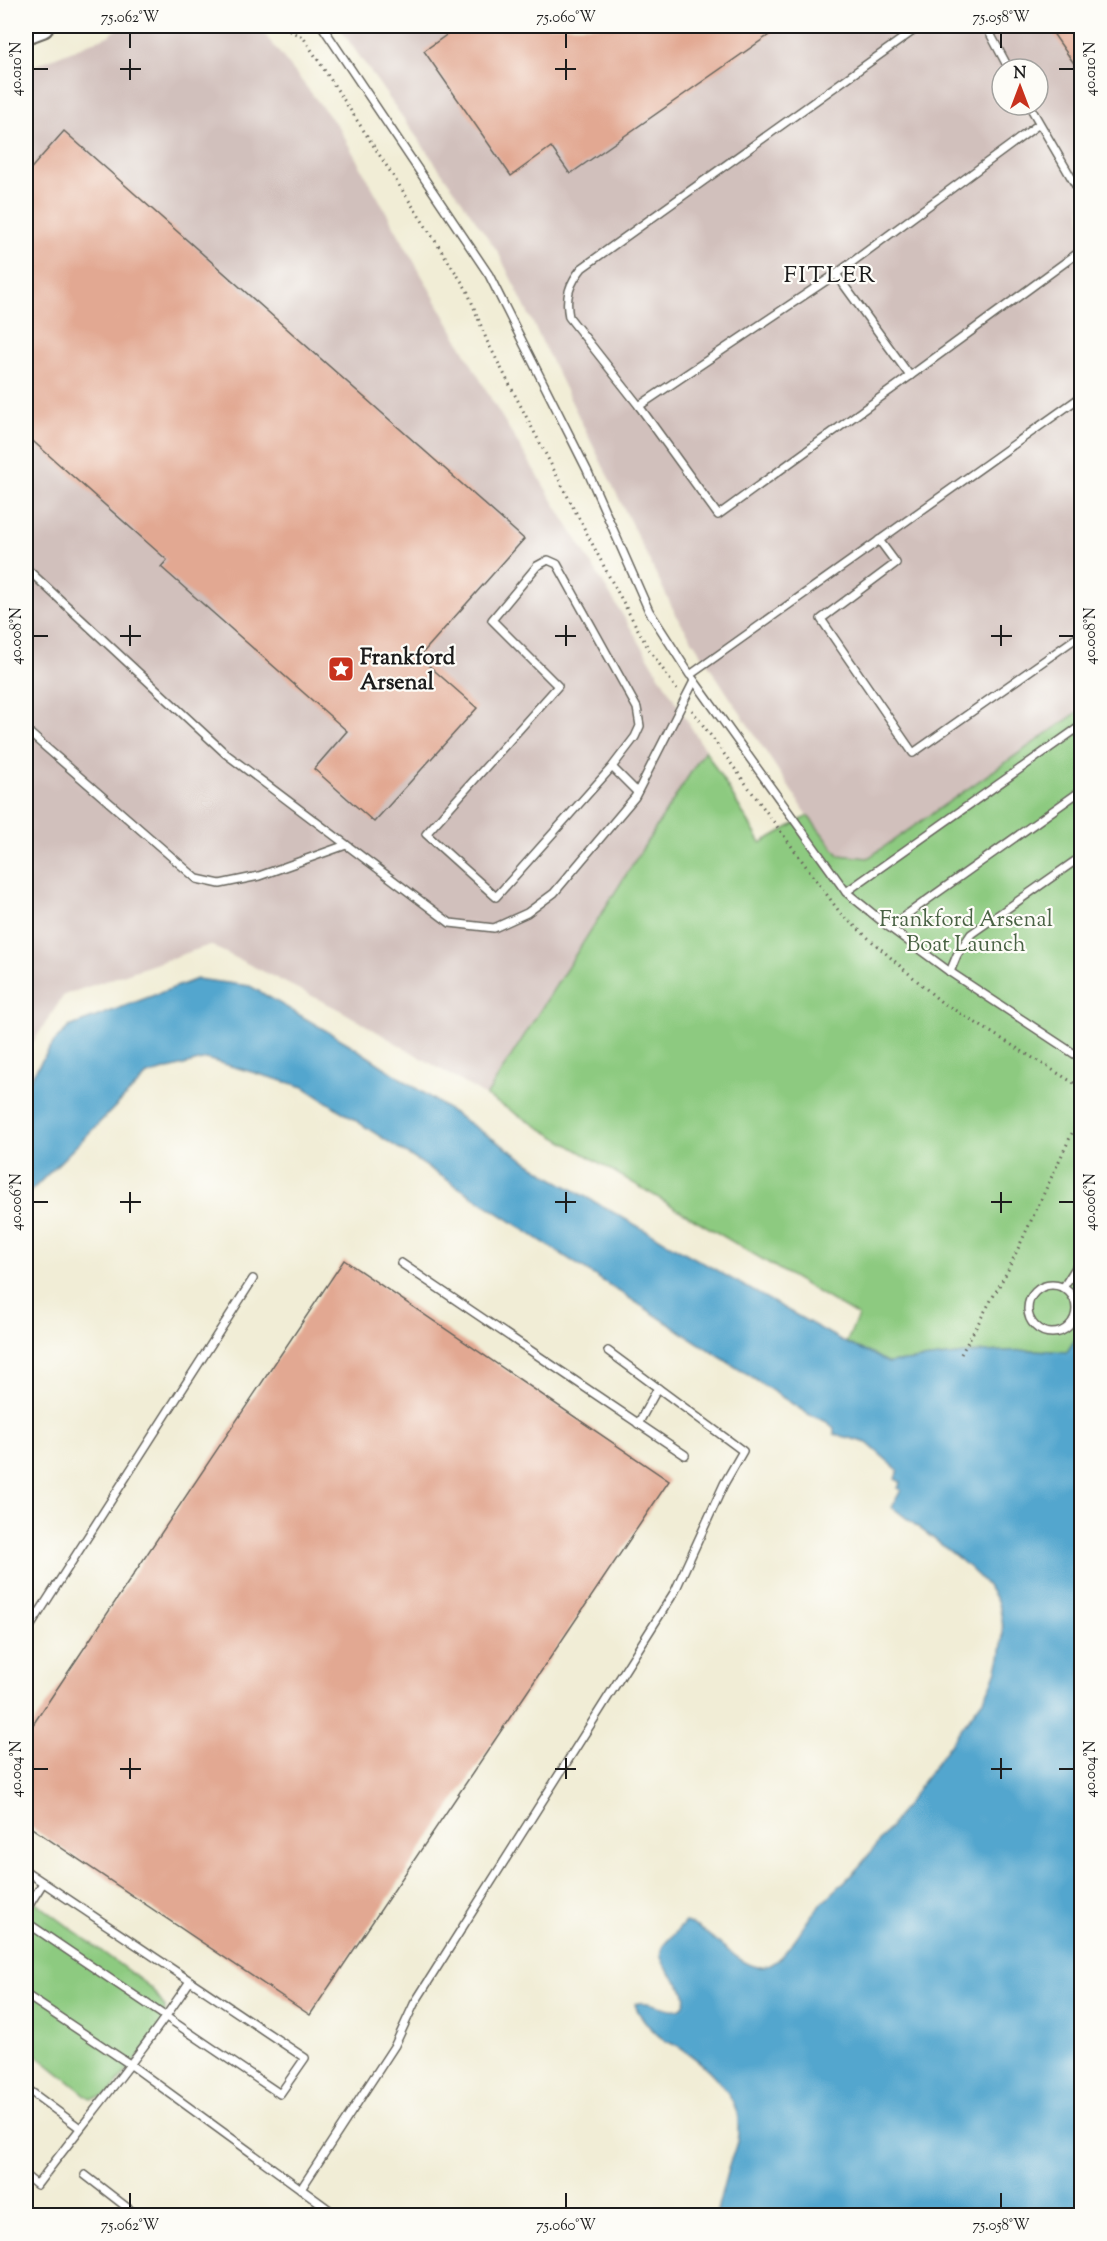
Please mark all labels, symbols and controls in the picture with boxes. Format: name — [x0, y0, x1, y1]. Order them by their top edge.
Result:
text: 75.062°W — [101, 8, 160, 29]
text: 75.060°W — [536, 8, 596, 29]
text: 75.058°W — [972, 8, 1030, 29]
text: 40.010°N — [7, 42, 28, 96]
text: 40.010°N — [1081, 42, 1102, 96]
north arrow — [990, 57, 1050, 117]
text: N — [1014, 63, 1027, 86]
district label: FITLER — [783, 259, 877, 293]
text: 40.008°N — [7, 607, 28, 665]
text: 40.008°N — [1081, 607, 1102, 665]
place label: Frankford Arsenal — [360, 643, 456, 700]
place icon: Frankford Arsenal — [326, 654, 356, 684]
park label: Frankford Arsenal Boat Launch — [879, 905, 1053, 962]
text: 40.006°N — [7, 1173, 28, 1231]
text: 40.006°N — [1081, 1173, 1102, 1231]
text: 40.004°N — [7, 1741, 28, 1797]
text: 40.004°N — [1081, 1741, 1102, 1797]
text: 75.062°W — [101, 2216, 160, 2237]
text: 75.060°W — [536, 2216, 596, 2237]
text: 75.058°W — [972, 2216, 1030, 2237]

